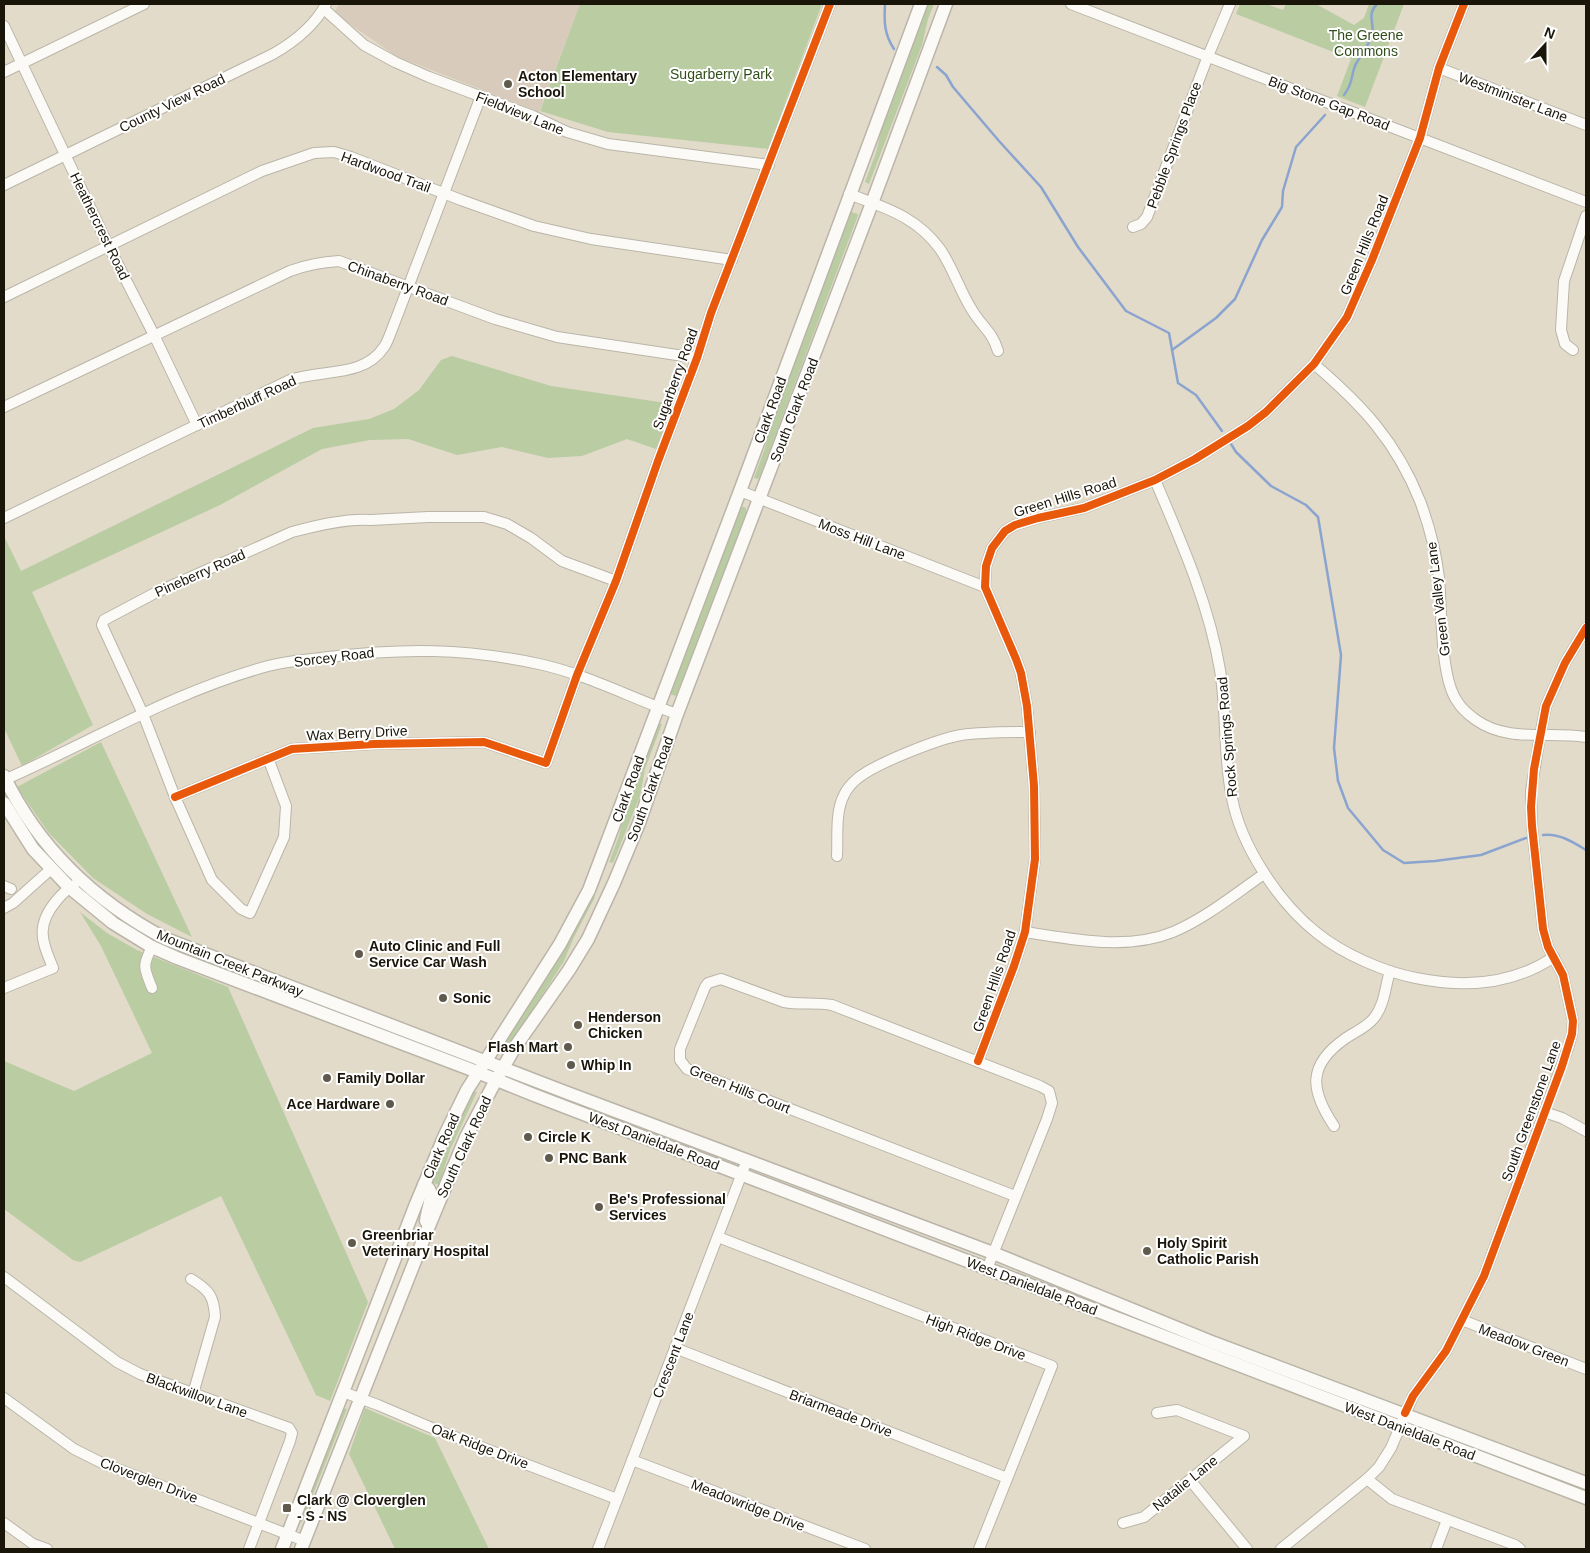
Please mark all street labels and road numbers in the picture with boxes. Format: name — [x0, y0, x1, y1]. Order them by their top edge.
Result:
street label: Westminister Lane — [1456, 69, 1570, 125]
street label: County View Road — [116, 70, 228, 136]
street label: Big Stone Gap Road — [1266, 73, 1392, 133]
street label: Pebble Springs Place — [1144, 79, 1204, 211]
street label: Fieldview Lane — [474, 88, 566, 138]
street label: Hardwood Trail — [339, 148, 433, 196]
street label: Heathercrest Road — [67, 170, 133, 282]
street label: Green Hills Road — [1337, 193, 1391, 297]
street label: Chinaberry Road — [346, 257, 450, 309]
street label: Sugarberry Road — [649, 326, 701, 432]
street label: South Clark Road — [767, 356, 821, 464]
street label: Timberbluff Road — [195, 372, 299, 432]
street label: Clark Road — [751, 374, 789, 446]
street label: Green Hills Road — [1012, 474, 1118, 520]
street label: Moss Hill Lane — [816, 515, 908, 563]
street label: Green Valley Lane — [1423, 541, 1453, 657]
street label: Pineberry Road — [152, 546, 248, 600]
street label: Sorcey Road — [293, 644, 375, 670]
street label: Rock Springs Road — [1214, 676, 1240, 798]
street label: Wax Berry Drive — [306, 722, 408, 744]
street label: South Clark Road — [624, 734, 676, 844]
street label: Clark Road — [609, 753, 647, 825]
street label: Mountain Creek Parkway — [154, 926, 306, 1000]
street label: Green Hills Road — [969, 928, 1019, 1034]
street label: South Greenstone Lane — [1498, 1038, 1564, 1184]
street label: Green Hills Court — [687, 1061, 793, 1117]
street label: South Clark Road — [433, 1094, 495, 1200]
street label: West Danieldale Road — [586, 1109, 722, 1173]
street label: Clark Road — [419, 1111, 463, 1181]
street label: West Danieldale Road — [964, 1254, 1100, 1318]
street label: Crescent Lane — [649, 1309, 697, 1400]
street label: High Ridge Drive — [924, 1311, 1028, 1364]
street label: Meadow Green — [1476, 1320, 1572, 1370]
street label: Blackwillow Lane — [144, 1369, 250, 1421]
street label: Briarmeade Drive — [787, 1386, 895, 1440]
street label: West Danieldale Road — [1342, 1399, 1478, 1463]
street label: Oak Ridge Drive — [429, 1420, 531, 1472]
street label: Natalie Lane — [1149, 1452, 1221, 1514]
street label: Cloverglen Drive — [98, 1454, 200, 1506]
street label: Meadowridge Drive — [689, 1476, 807, 1534]

